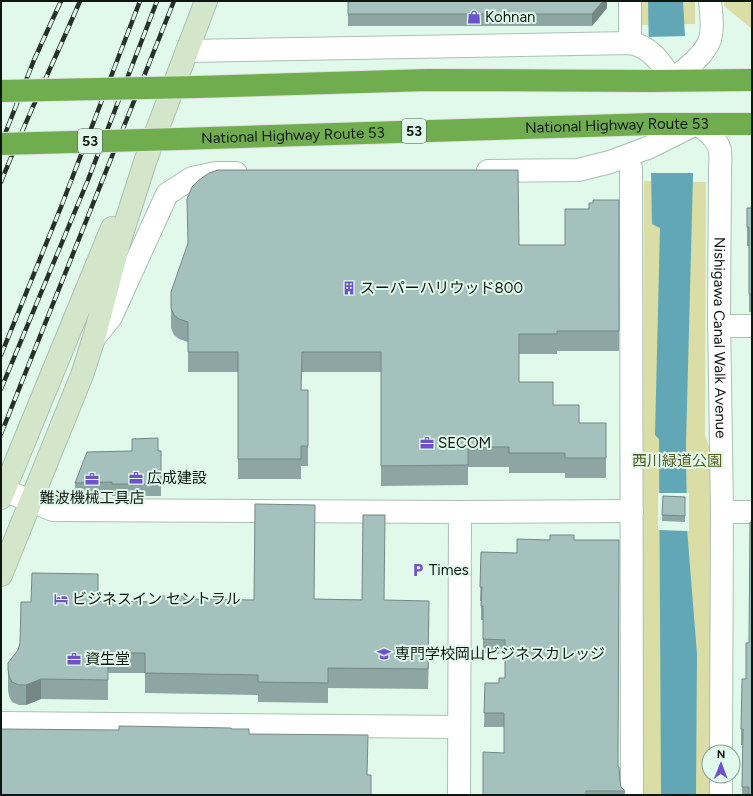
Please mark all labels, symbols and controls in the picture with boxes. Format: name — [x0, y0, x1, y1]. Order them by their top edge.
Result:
place label: Kohnan — [485, 8, 536, 26]
shop icon: Kohnan — [466, 9, 482, 25]
street label: National Highway Route 53 — [525, 115, 709, 137]
road number: 53 — [402, 119, 426, 143]
street label: National Highway Route 53 — [201, 123, 385, 147]
road number: 53 — [78, 129, 102, 153]
street label: Nishigawa Canal Walk Avenue — [710, 237, 730, 438]
place label: スーパーハリウッド800 — [360, 279, 523, 297]
building icon: スーパーハリウッド800 — [341, 280, 357, 296]
place label: SECOM — [438, 434, 491, 452]
office icon: SECOM — [419, 435, 435, 451]
park label: 西川緑道公園 — [632, 452, 722, 470]
place label: 広成建設 — [147, 469, 207, 487]
office icon: 広成建設 — [128, 470, 144, 486]
office icon: 難波機械工具店 — [84, 471, 100, 487]
place label: 難波機械工具店 — [39, 489, 145, 507]
place label: Times — [429, 561, 469, 579]
parking icon: Times — [410, 562, 426, 578]
place label: ビジネスイン セントラル — [72, 590, 241, 608]
hotel icon: ビジネスイン セントラル — [53, 591, 69, 607]
place label: 専門学校岡山ビジネスカレッジ — [395, 645, 605, 663]
school or university icon: 専門学校岡山ビジネスカレッジ — [376, 646, 392, 662]
place label: 資生堂 — [85, 650, 130, 668]
office icon: 資生堂 — [66, 651, 82, 667]
north arrow — [701, 744, 741, 784]
text: N — [717, 748, 726, 761]

